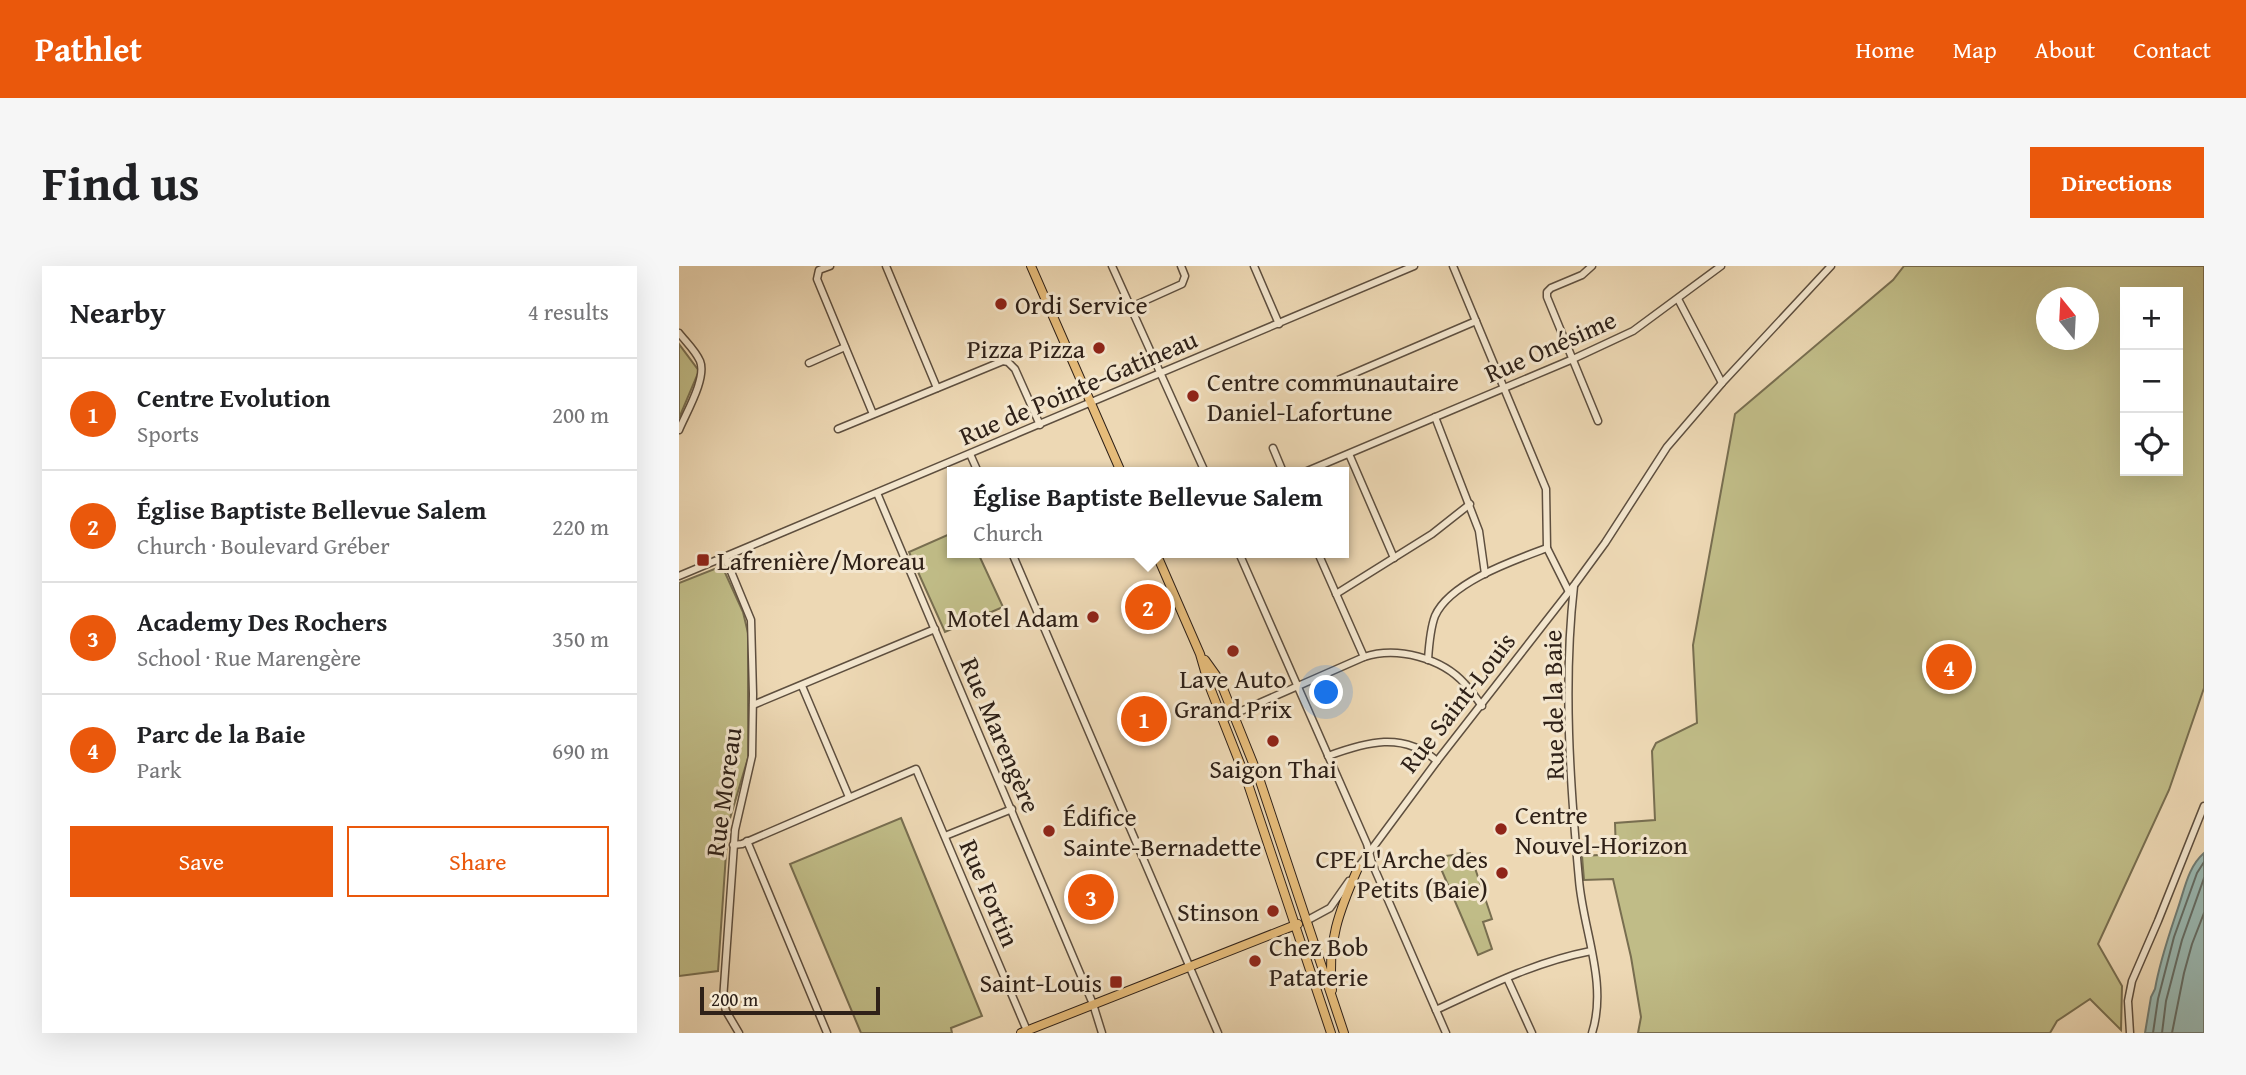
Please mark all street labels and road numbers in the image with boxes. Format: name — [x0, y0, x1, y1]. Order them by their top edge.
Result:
street label: Rue Onésime — [1478, 300, 1622, 392]
street label: Rue de Pointe-Gatineau — [953, 319, 1203, 455]
street label: Rue Saint-Louis — [1389, 623, 1525, 781]
street label: Rue de la Baie — [1532, 629, 1574, 781]
street label: Rue Marengère — [951, 651, 1051, 819]
street label: Rue Moreau — [695, 725, 751, 859]
street label: Rue Fortin — [950, 833, 1030, 953]

